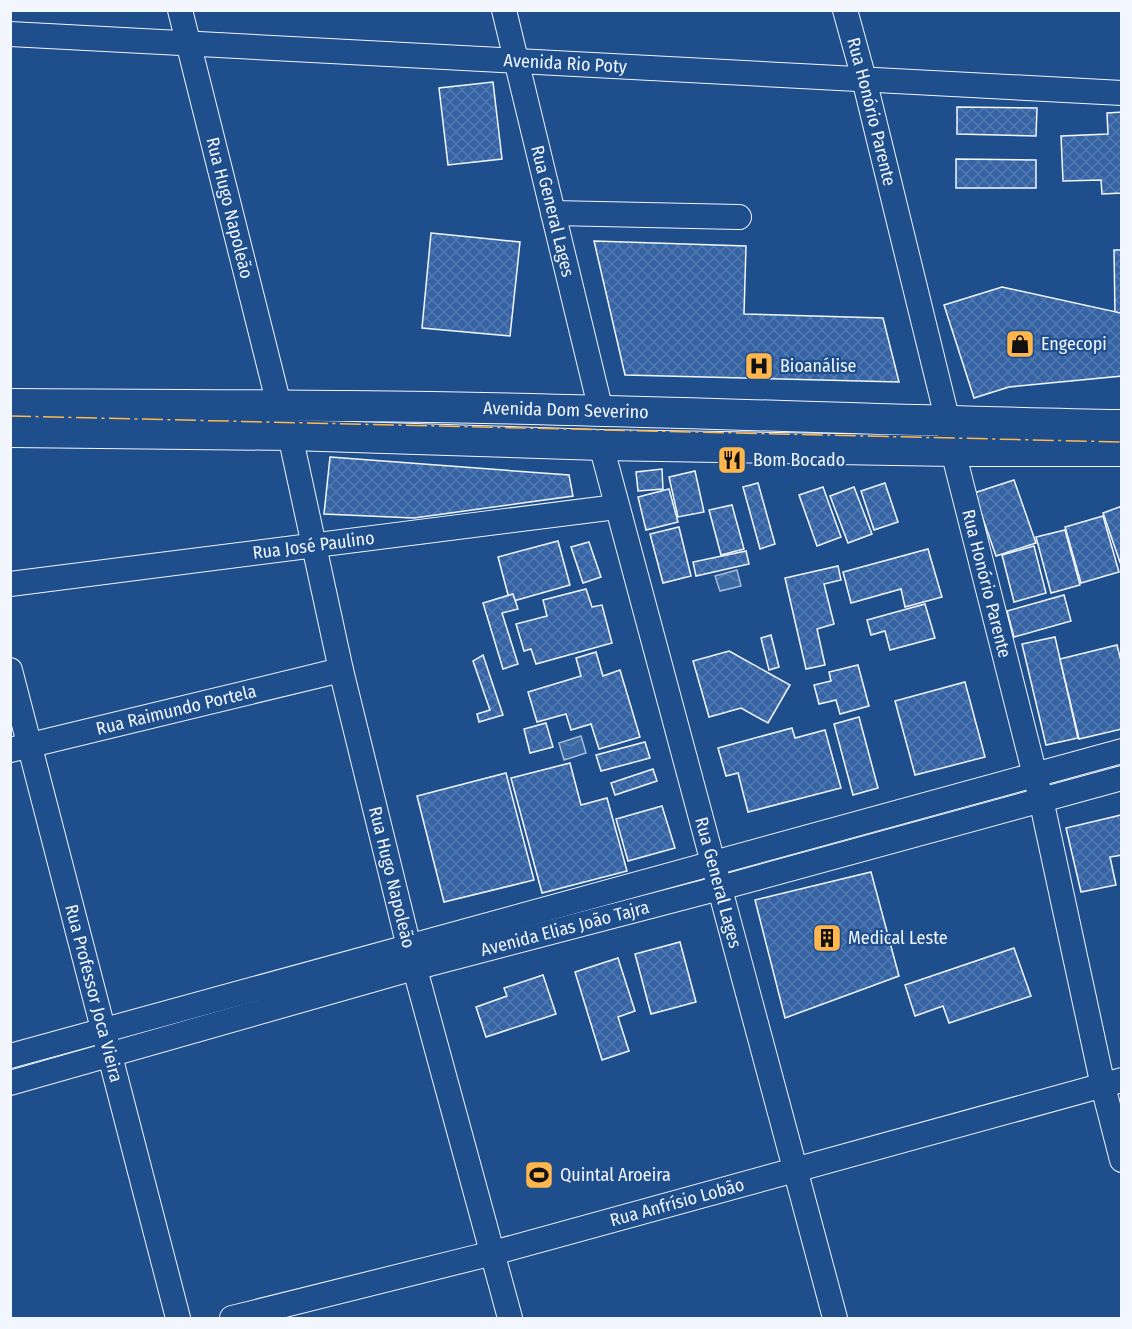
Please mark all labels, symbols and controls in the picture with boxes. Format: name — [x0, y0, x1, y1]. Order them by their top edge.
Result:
street label: Rua Honório Parente — [842, 35, 901, 188]
street label: Avenida Rio Poty — [503, 49, 627, 78]
street label: Rua Hugo Napoleão — [201, 135, 258, 281]
street label: Rua General Lages — [526, 143, 579, 279]
shop icon: Engecopi — [1004, 328, 1036, 360]
place label: Engecopi — [1041, 333, 1107, 355]
hospital icon: Bioanálise — [743, 350, 775, 382]
place label: Bioanálise — [780, 355, 857, 377]
street label: Avenida Dom Severino — [483, 397, 649, 423]
restaurant icon: Bom Bocado — [716, 444, 748, 476]
place label: Bom Bocado — [753, 449, 845, 471]
street label: Rua Honório Parente — [957, 507, 1016, 660]
street label: Rua José Paulino — [251, 527, 376, 564]
street label: Rua Raimundo Portela — [94, 680, 259, 740]
street label: Rua Hugo Napoleão — [364, 804, 420, 950]
street label: Rua General Lages — [690, 815, 746, 951]
street label: Avenida Elias João Tajra — [478, 896, 652, 961]
street label: Rua Professor Joca Vieira — [60, 902, 127, 1085]
building icon: Medical Leste — [811, 922, 843, 954]
place label: Medical Leste — [848, 927, 948, 949]
sports icon: Quintal Aroeira — [523, 1159, 555, 1191]
place label: Quintal Aroeira — [560, 1164, 671, 1186]
street label: Rua Anfrísio Lobão — [608, 1173, 747, 1231]

